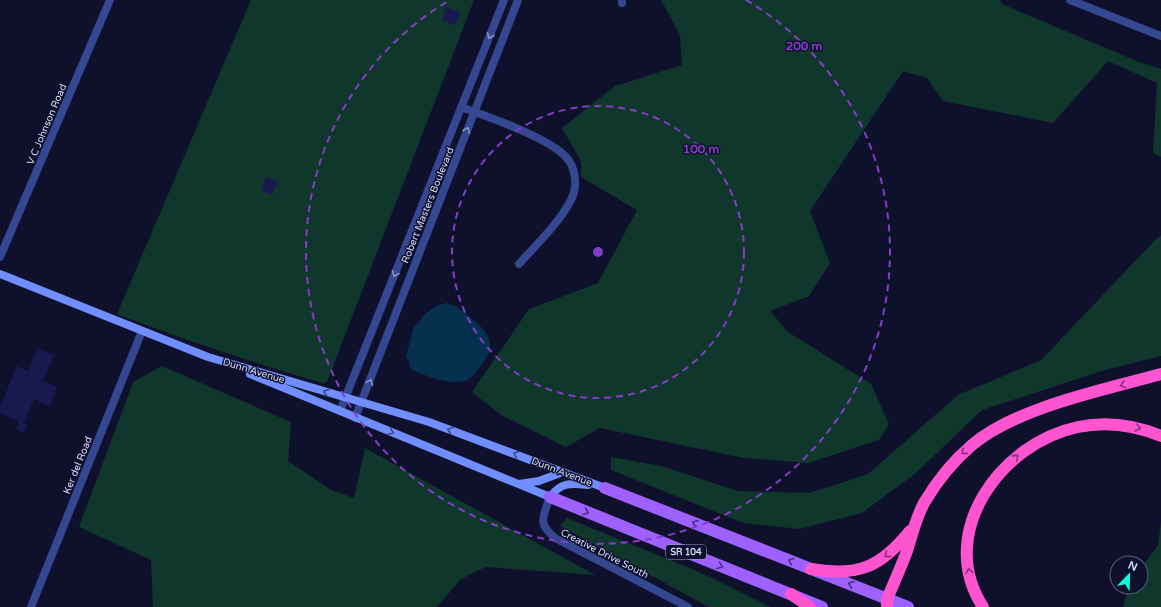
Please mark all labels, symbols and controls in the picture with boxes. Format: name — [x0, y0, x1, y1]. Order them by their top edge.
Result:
one-way arrow — [486, 33, 494, 40]
text: 200 m — [786, 39, 822, 53]
street label: V C Johnson Road — [24, 82, 69, 167]
one-way arrow — [462, 126, 470, 134]
text: 100 m — [683, 142, 719, 156]
street label: Robert Masters Boulevard — [399, 146, 457, 265]
centre of rings — [591, 245, 605, 259]
one-way arrow — [391, 271, 399, 278]
street label: Dunn Avenue — [221, 356, 286, 386]
one-way arrow — [365, 378, 373, 385]
one-way arrow — [1120, 380, 1127, 389]
one-way arrow — [322, 388, 329, 397]
one-way arrow — [1135, 423, 1141, 431]
one-way arrow — [447, 426, 454, 434]
one-way arrow — [388, 428, 395, 436]
street label: Ker del Road — [61, 435, 95, 496]
one-way arrow — [961, 448, 969, 455]
one-way arrow — [513, 450, 520, 458]
one-way arrow — [1011, 454, 1019, 461]
street label: Dunn Avenue — [530, 455, 594, 489]
one-way arrow — [583, 507, 590, 515]
one-way arrow — [692, 520, 699, 528]
street label: Creative Drive South — [559, 527, 650, 581]
road number: SR 104 — [666, 545, 706, 559]
one-way arrow — [885, 550, 892, 557]
north arrow — [1109, 555, 1149, 595]
one-way arrow — [788, 557, 795, 565]
text: N — [1126, 559, 1139, 574]
one-way arrow — [716, 561, 723, 569]
one-way arrow — [965, 568, 974, 574]
one-way arrow — [848, 581, 855, 589]

